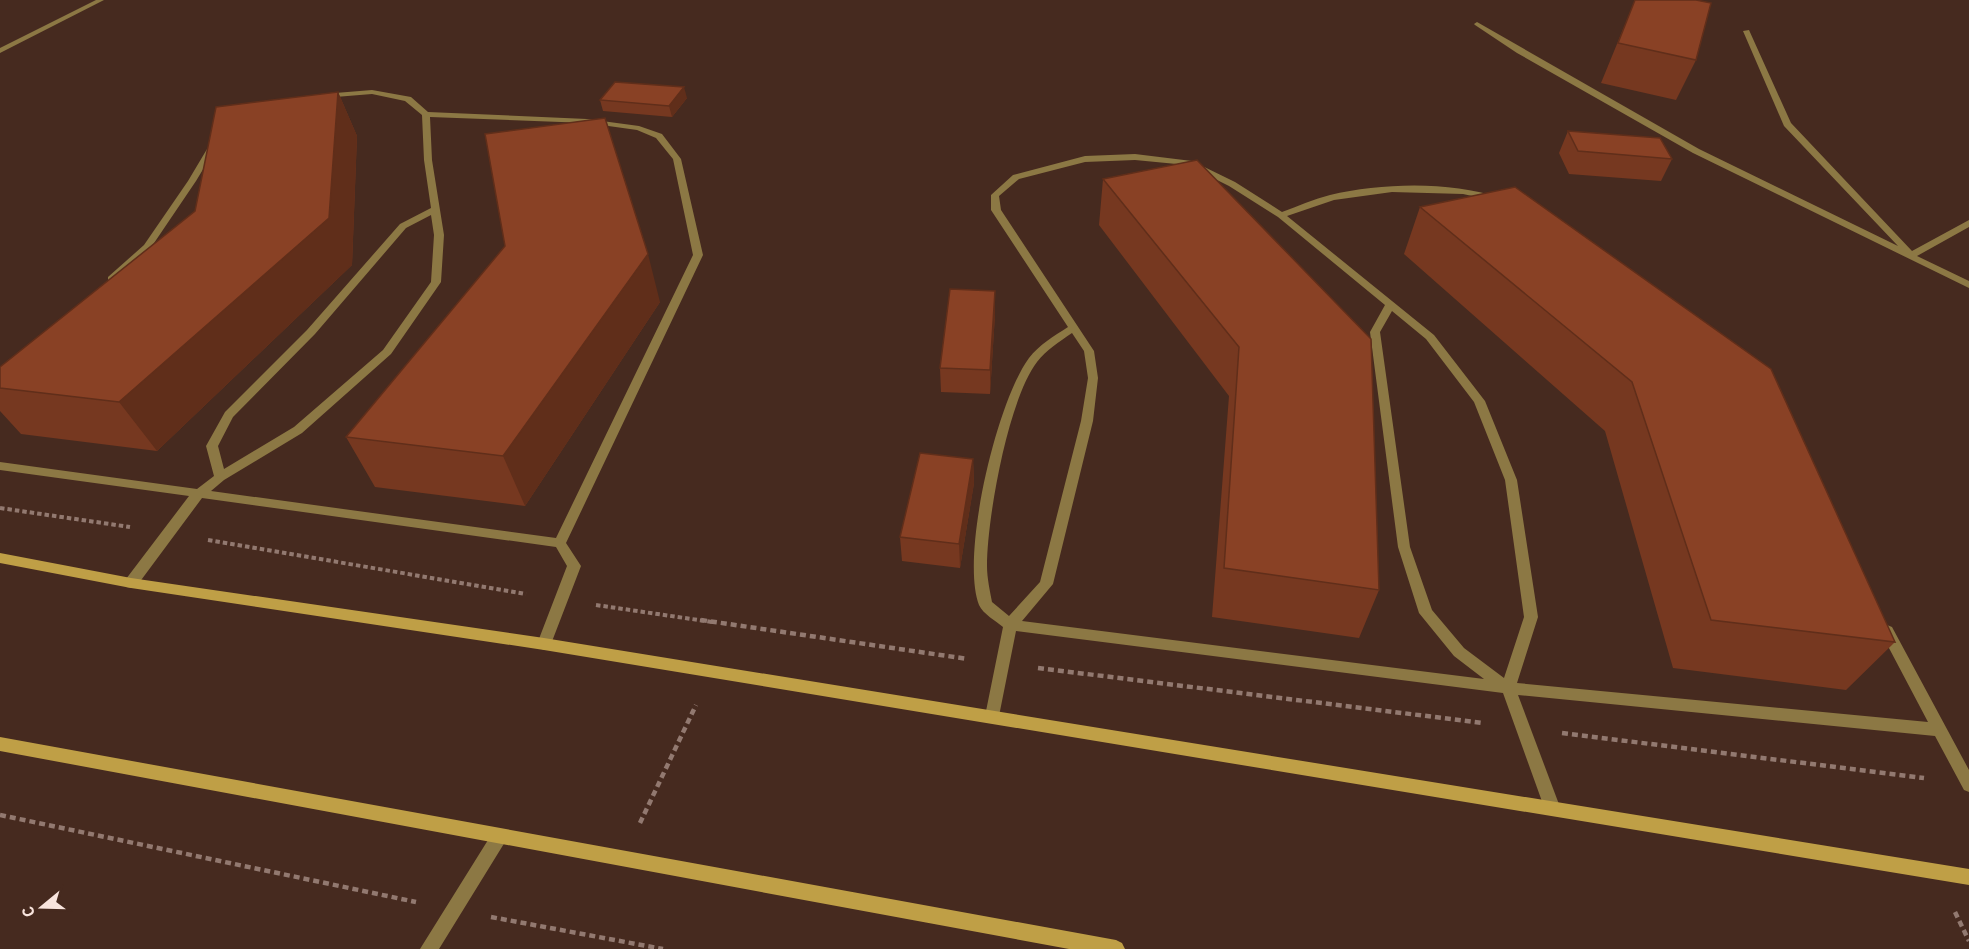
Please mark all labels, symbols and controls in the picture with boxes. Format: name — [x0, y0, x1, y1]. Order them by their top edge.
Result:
north arrow — [12, 877, 72, 937]
text: С — [19, 903, 41, 919]

